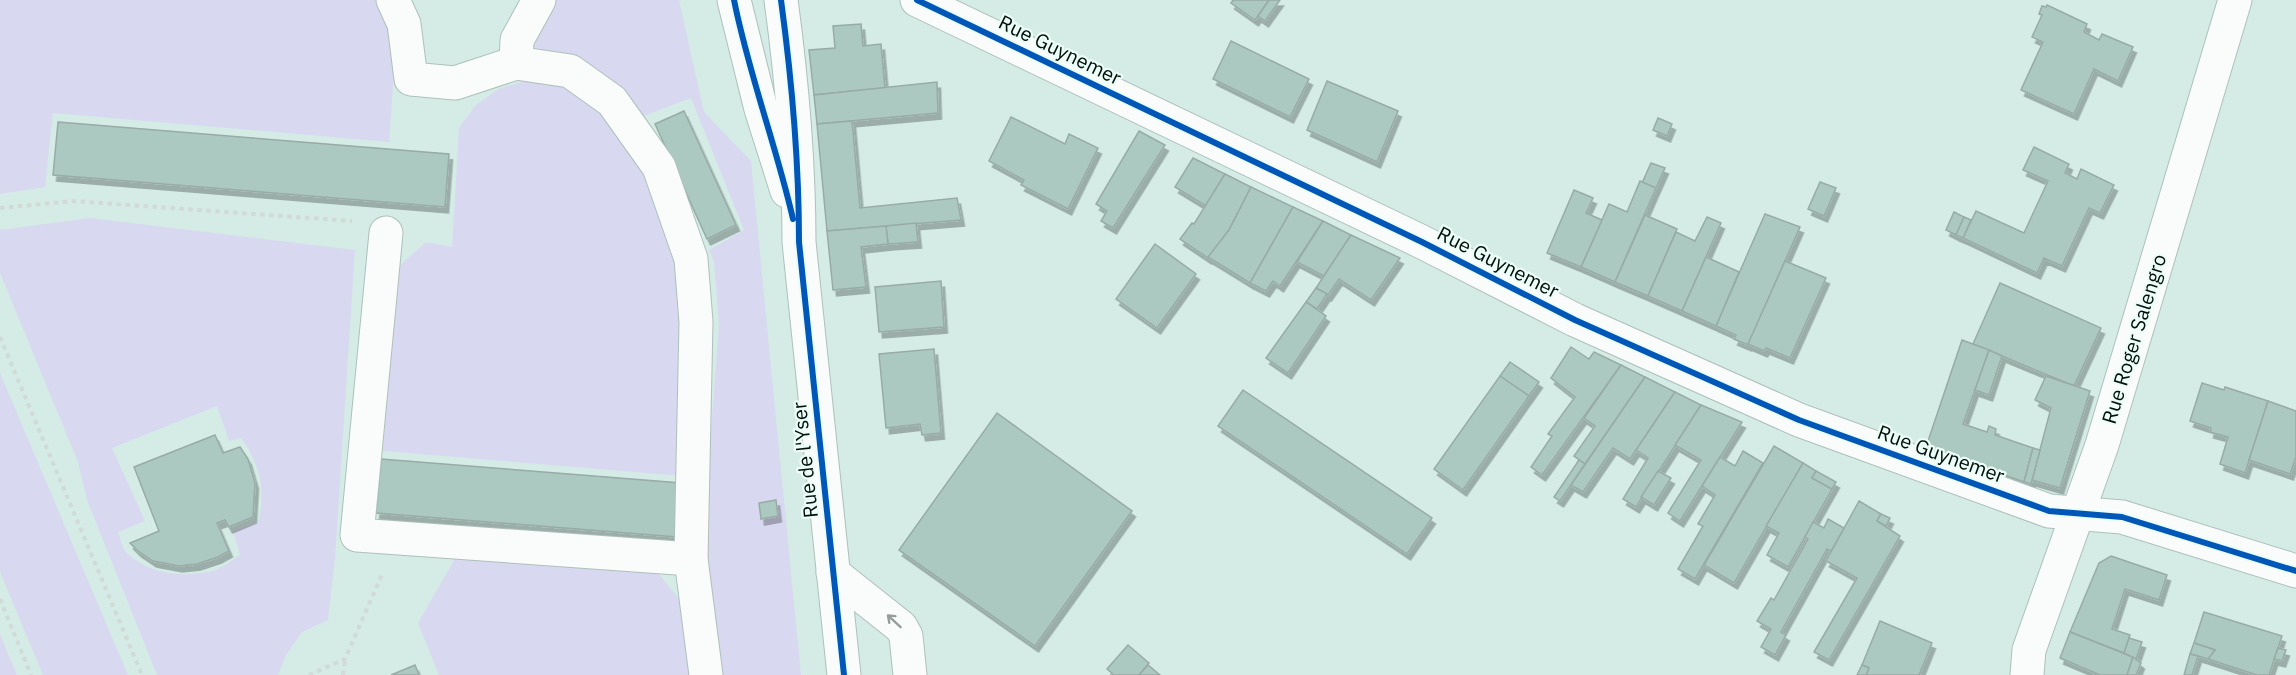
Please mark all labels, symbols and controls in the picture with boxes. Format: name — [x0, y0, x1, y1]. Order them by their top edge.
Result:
street label: Rue Guynemer — [994, 8, 1126, 91]
street label: Rue Guynemer — [1433, 219, 1564, 304]
street label: Rue Roger Salengro — [2095, 251, 2172, 427]
street label: Rue de l'Yser — [785, 401, 824, 520]
street label: Rue Guynemer — [1874, 418, 2008, 489]
one-way arrow — [887, 614, 902, 628]

